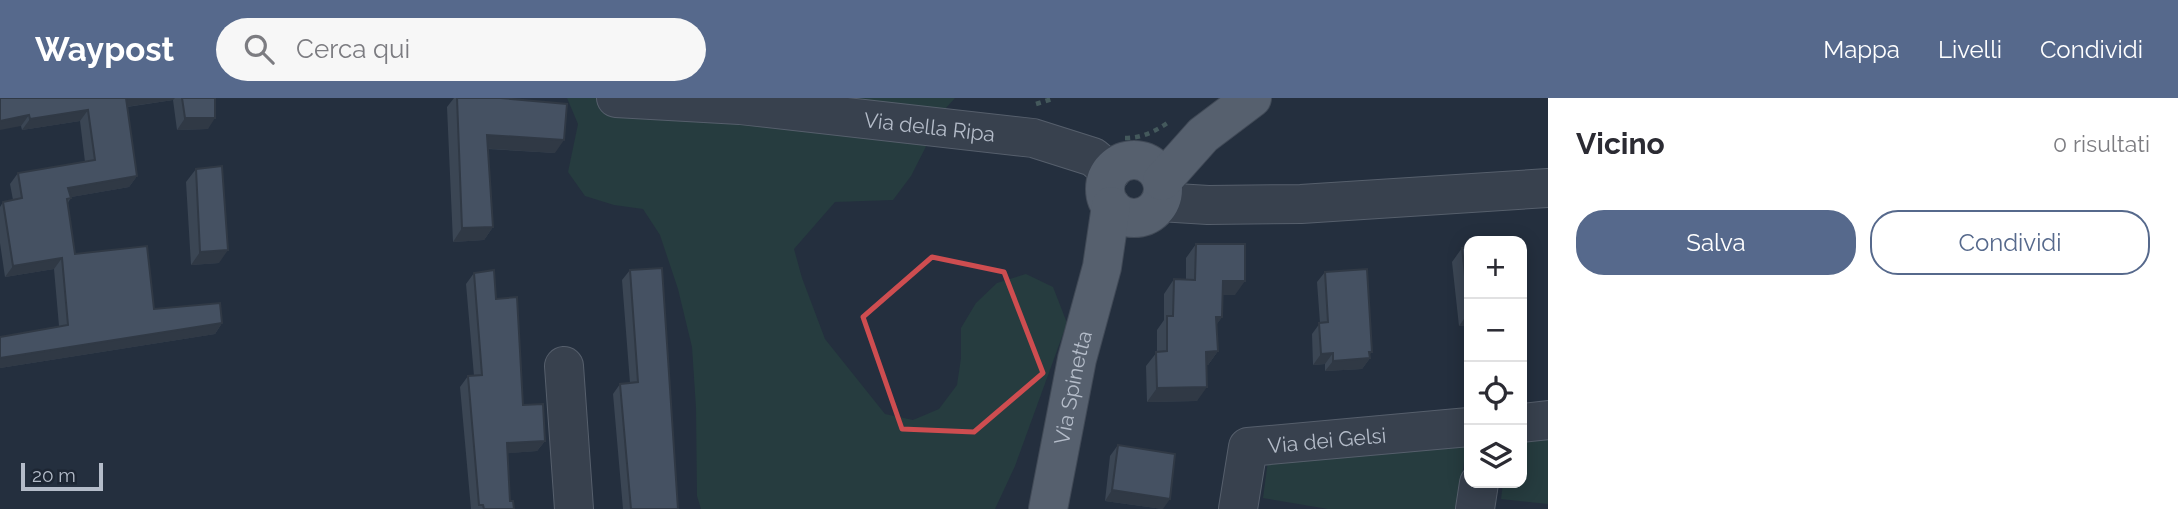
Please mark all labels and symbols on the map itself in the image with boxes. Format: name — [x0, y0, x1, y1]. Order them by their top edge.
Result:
street label: Via della Ripa — [863, 107, 997, 146]
street label: Via Spinetta — [1048, 328, 1097, 447]
street label: Via dei Gelsi — [1267, 422, 1387, 458]
scale bar — [21, 460, 103, 492]

